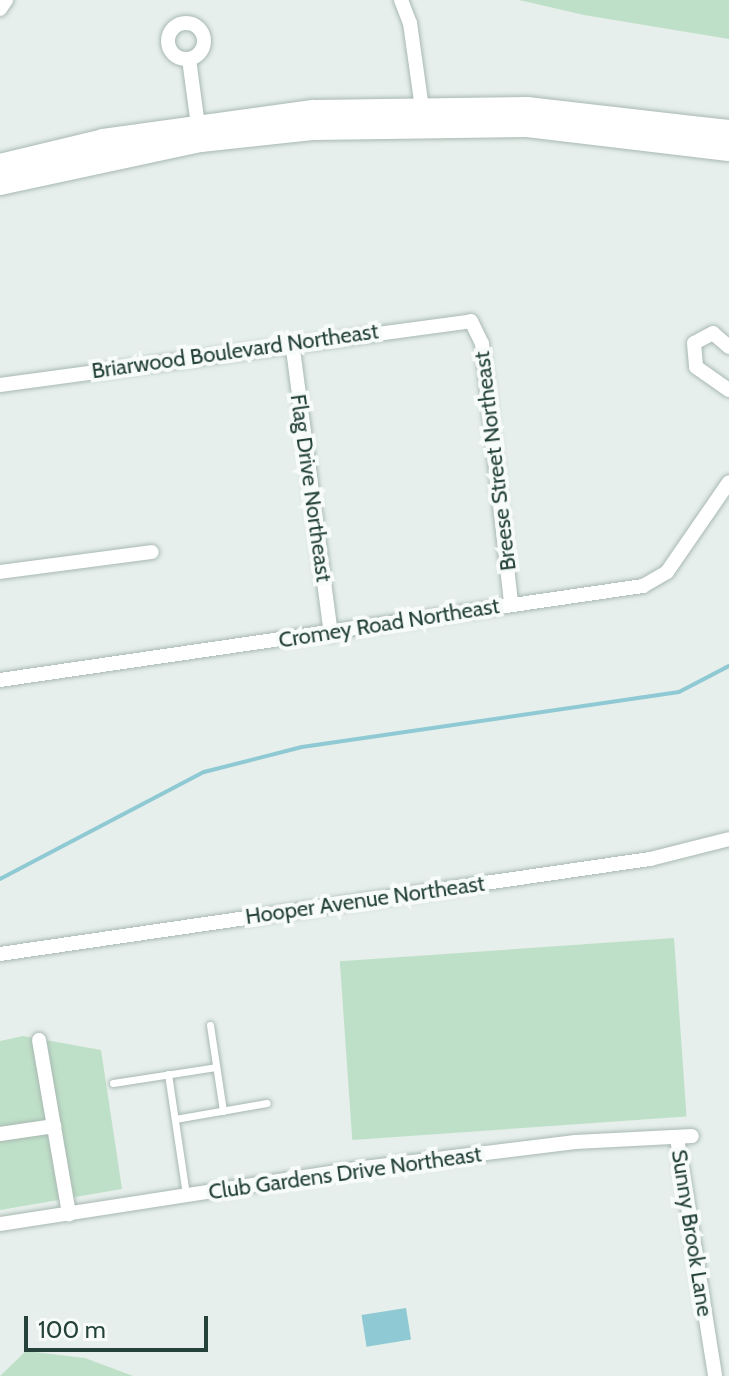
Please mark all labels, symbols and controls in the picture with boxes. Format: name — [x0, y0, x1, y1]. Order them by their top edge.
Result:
street label: Briarwood Boulevard Northeast — [90, 318, 380, 384]
street label: Breese Street Northeast — [468, 350, 522, 572]
street label: Flag Drive Northeast — [285, 392, 337, 584]
street label: Cromey Road Northeast — [277, 593, 501, 653]
street label: Hooper Avenue Northeast — [244, 870, 486, 930]
street label: Club Gardens Drive Northeast — [207, 1141, 483, 1205]
street label: Sunny Brook Lane — [666, 1148, 718, 1318]
scale bar — [28, 1300, 212, 1350]
text: 100 m — [38, 1315, 106, 1344]

